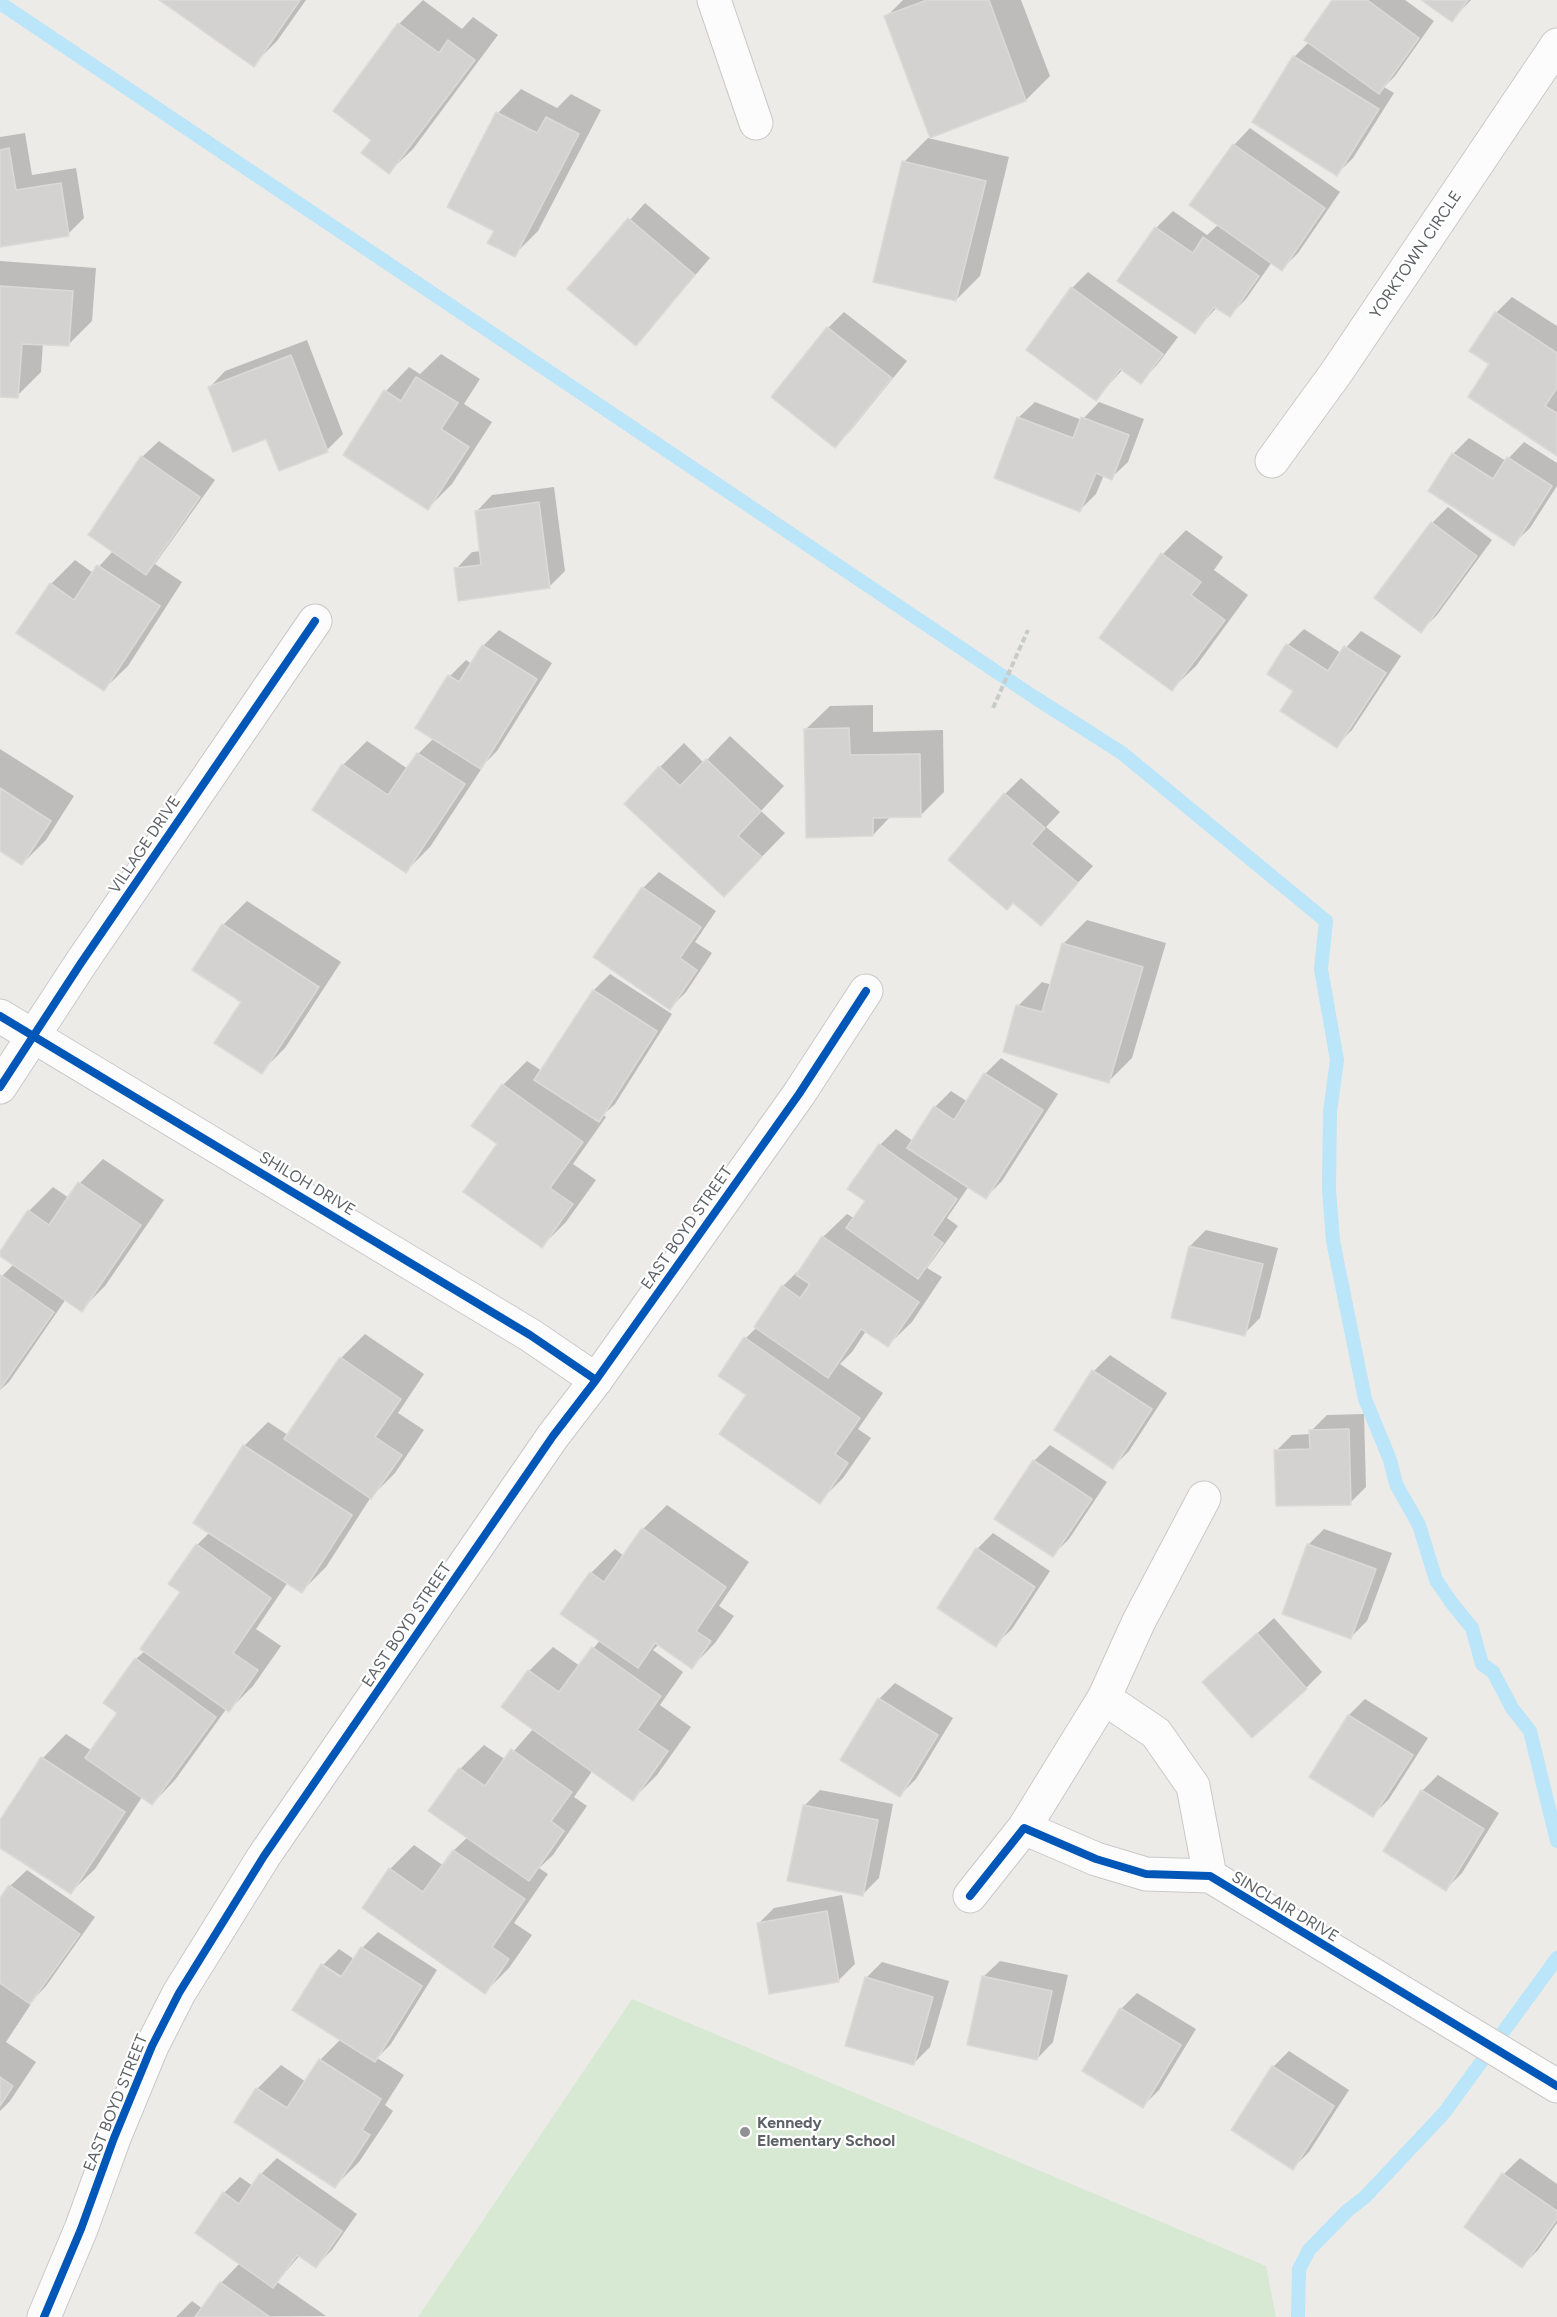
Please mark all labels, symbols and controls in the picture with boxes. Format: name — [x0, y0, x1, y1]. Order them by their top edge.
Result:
street label: YORKTOWN CIRCLE — [1366, 188, 1466, 322]
street label: VILLAGE DRIVE — [105, 792, 185, 898]
street label: SHILOH DRIVE — [256, 1148, 358, 1220]
street label: EAST BOYD STREET — [637, 1163, 737, 1293]
street label: EAST BOYD STREET — [358, 1559, 456, 1691]
street label: SINCLAIR DRIVE — [1228, 1867, 1342, 1947]
street label: EAST BOYD STREET — [80, 2032, 152, 2174]
place label: Kennedy Elementary School — [757, 2113, 895, 2151]
marker: Kennedy Elementary School — [738, 2125, 752, 2139]

